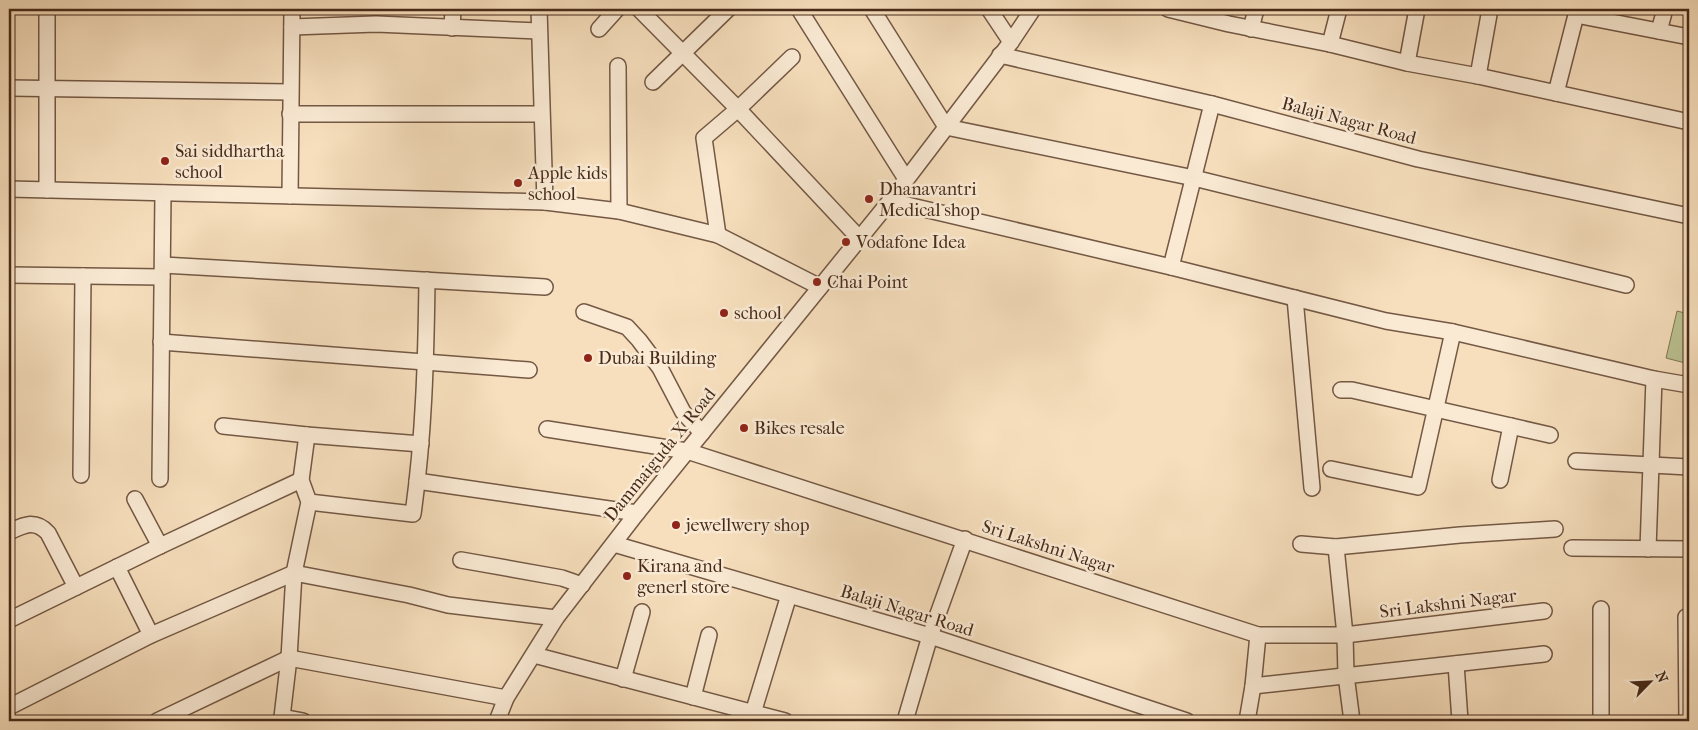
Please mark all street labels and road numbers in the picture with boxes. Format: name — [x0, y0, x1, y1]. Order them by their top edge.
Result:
street label: Balaji Nagar Road — [1280, 93, 1419, 149]
street label: Dammaiguda X Road — [600, 384, 720, 526]
street label: Sri Lakshni Nagar — [979, 516, 1117, 578]
street label: Balaji Nagar Road — [838, 581, 976, 641]
street label: Sri Lakshni Nagar — [1378, 585, 1518, 623]

